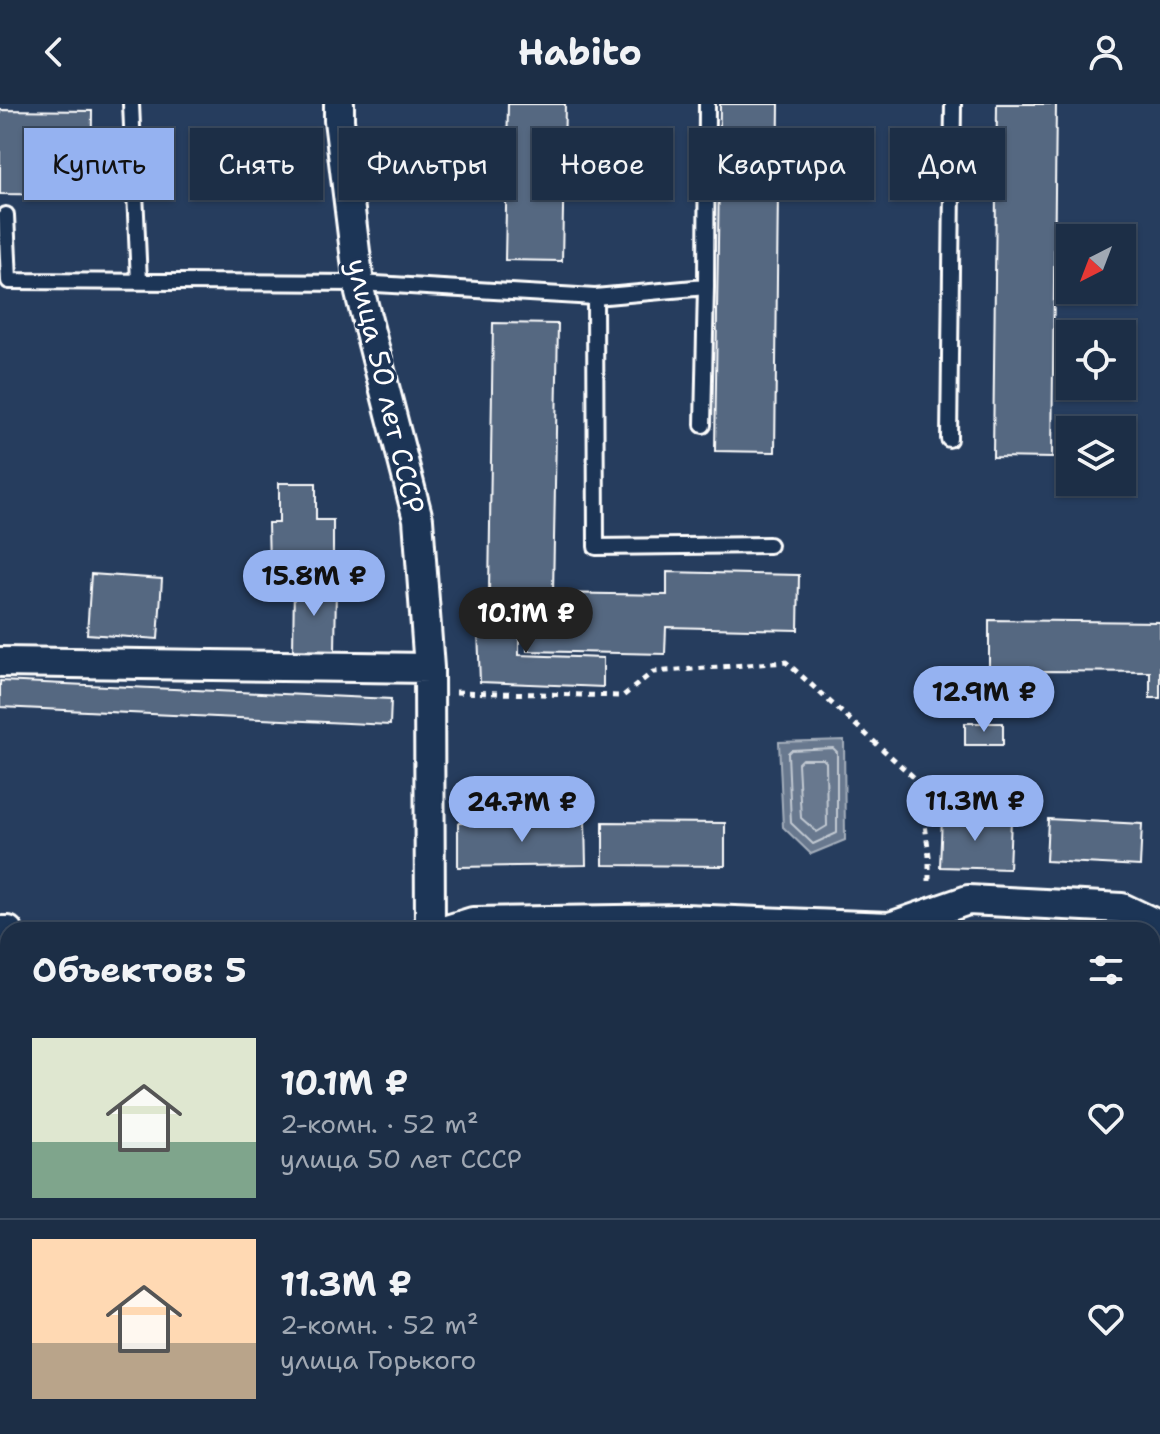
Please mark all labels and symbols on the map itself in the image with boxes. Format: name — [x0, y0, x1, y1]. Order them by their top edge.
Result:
north arrow — [1056, 224, 1136, 304]
street label: улица 50 лет СССР — [338, 255, 434, 517]
pin: 15.8M ₽ — [240, 550, 388, 618]
pin: 10.1M ₽ — [452, 587, 600, 655]
pin: 12.9M ₽ — [910, 666, 1058, 734]
pin: 11.3M ₽ — [901, 775, 1049, 843]
pin: 24.7M ₽ — [448, 776, 596, 844]

